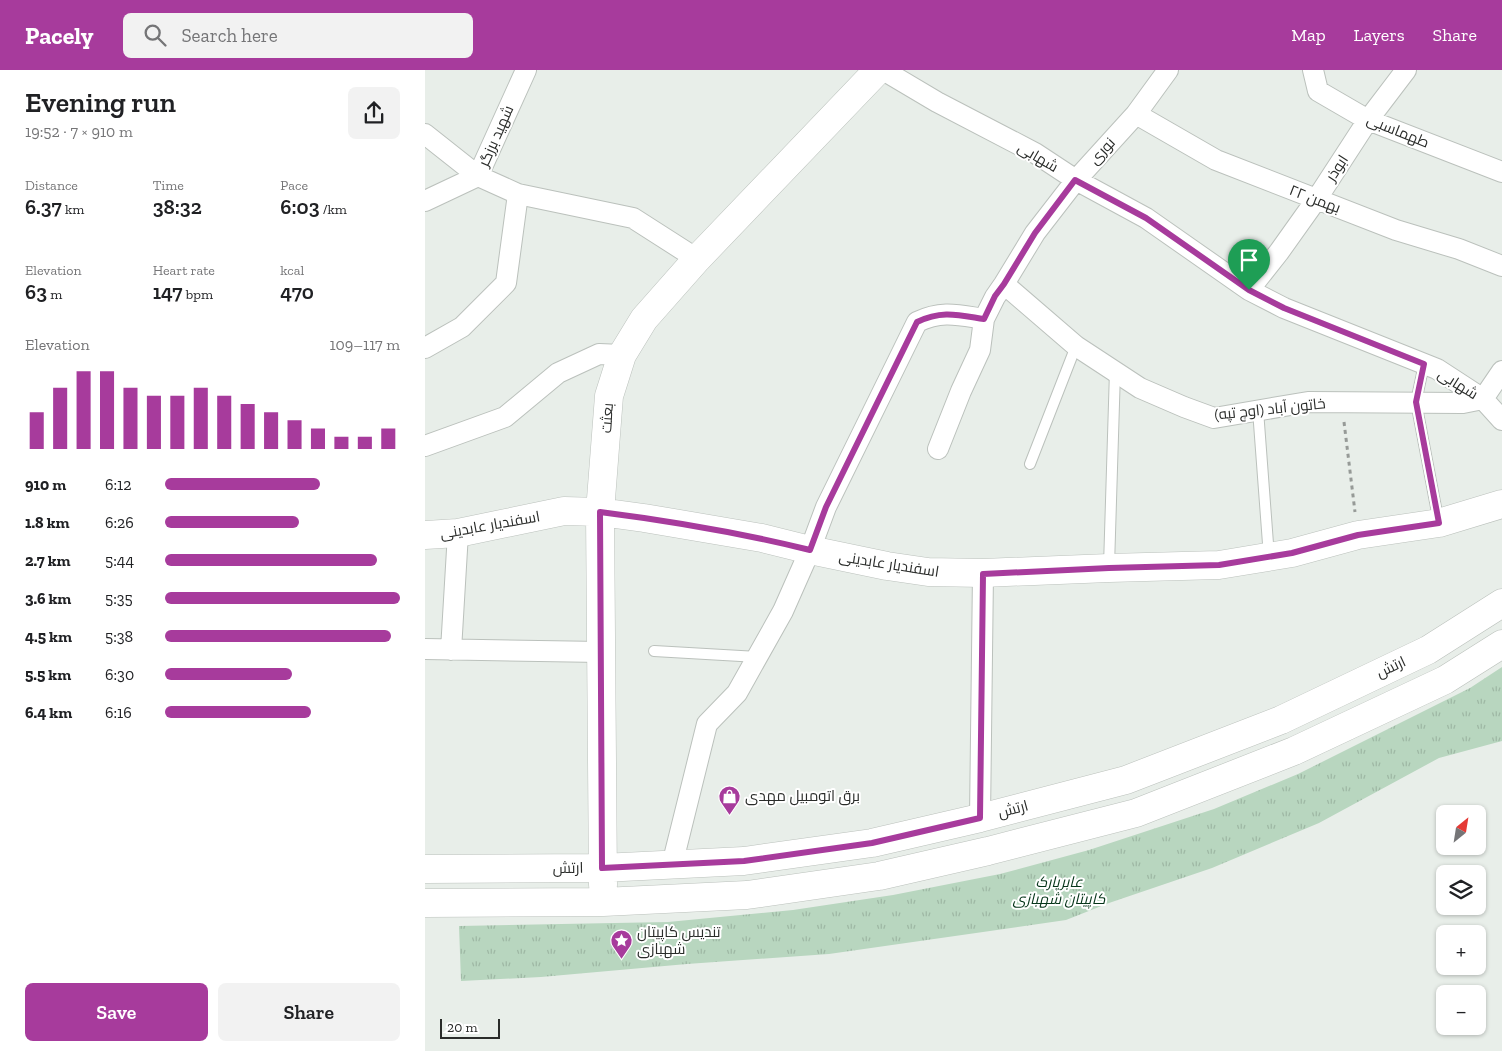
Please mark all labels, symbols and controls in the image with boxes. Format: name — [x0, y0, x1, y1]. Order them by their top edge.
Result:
search box — [123, 13, 473, 58]
text: Pacely — [25, 21, 93, 50]
icon: search — [141, 21, 169, 49]
text: Search here — [181, 24, 278, 47]
text: Map — [1291, 24, 1326, 46]
text: Layers — [1354, 24, 1405, 46]
text: Share — [1433, 24, 1477, 46]
text: Evening run — [25, 86, 176, 119]
button: share — [348, 87, 400, 139]
street label: شهید برزگر — [474, 103, 518, 171]
street label: طهماسبی — [1364, 110, 1432, 153]
text: 19:52 · 7 × 910 m — [25, 122, 133, 141]
street label: نوری — [1085, 134, 1120, 169]
street label: شهابی — [1014, 138, 1062, 177]
street label: ابوذر — [1321, 151, 1352, 185]
text: Distance — [25, 177, 78, 194]
text: Time — [153, 177, 184, 194]
text: Pace — [280, 177, 308, 194]
street label: ۲۲ بهمن — [1286, 181, 1343, 218]
text: 6.37 — [25, 194, 62, 219]
text: 38:32 — [153, 194, 202, 219]
text: 6:03 — [280, 194, 320, 219]
text: km — [62, 201, 84, 218]
text: /km — [320, 201, 347, 218]
pin — [1228, 239, 1270, 290]
icon: arrive — [1235, 246, 1263, 274]
text: Elevation — [25, 262, 82, 279]
text: Heart rate — [153, 262, 215, 279]
text: kcal — [280, 262, 304, 279]
text: 63 — [25, 279, 47, 304]
text: 147 — [153, 279, 183, 304]
text: 470 — [280, 279, 314, 304]
text: m — [47, 286, 62, 303]
text: bpm — [183, 286, 213, 303]
text: Elevation — [25, 335, 90, 354]
text: 109–117 m — [329, 335, 400, 354]
street label: شهابی — [1434, 365, 1481, 404]
street label: خاتون آباد (اوچ تپه) — [1214, 394, 1327, 426]
street label: بعثت — [597, 402, 617, 434]
text: 910 m — [25, 475, 66, 494]
text: 6:12 — [105, 475, 131, 494]
street label: اسفندیار عابدینی — [439, 507, 542, 544]
text: 1.8 km — [25, 513, 70, 532]
text: 6:26 — [105, 513, 134, 532]
street label: اسفندیار عابدینی — [837, 547, 940, 582]
text: 2.7 km — [25, 551, 71, 570]
text: 5:44 — [105, 551, 134, 570]
text: 3.6 km — [25, 589, 71, 608]
text: 5:35 — [105, 589, 133, 608]
text: 4.5 km — [25, 627, 72, 646]
text: 5:38 — [105, 627, 133, 646]
street label: ارتش — [1373, 652, 1409, 683]
text: 5.5 km — [25, 665, 71, 684]
text: 6:30 — [105, 665, 134, 684]
text: 6.4 km — [25, 703, 72, 722]
text: 6:16 — [105, 703, 132, 722]
shop icon: برق اتومبیل مهدی — [717, 784, 741, 815]
place label: برق اتومبیل مهدی — [745, 787, 860, 806]
street label: ارتش — [996, 796, 1030, 823]
north arrow — [1436, 805, 1486, 855]
map controls — [1436, 805, 1486, 1035]
street label: ارتش — [552, 859, 584, 878]
button: layers — [1436, 865, 1486, 915]
park label: عابرپارک کاپیتان شهبازی — [1013, 873, 1106, 909]
place label: تندیس کاپیتان شهبازی — [637, 923, 721, 959]
button: + — [1436, 925, 1486, 975]
place icon: تندیس کاپیتان شهبازی — [609, 929, 633, 960]
button: Save — [25, 983, 208, 1041]
button: Share — [218, 983, 400, 1041]
button: − — [1436, 985, 1486, 1035]
scale bar — [440, 1016, 500, 1039]
text: 20 m — [447, 1019, 478, 1036]

